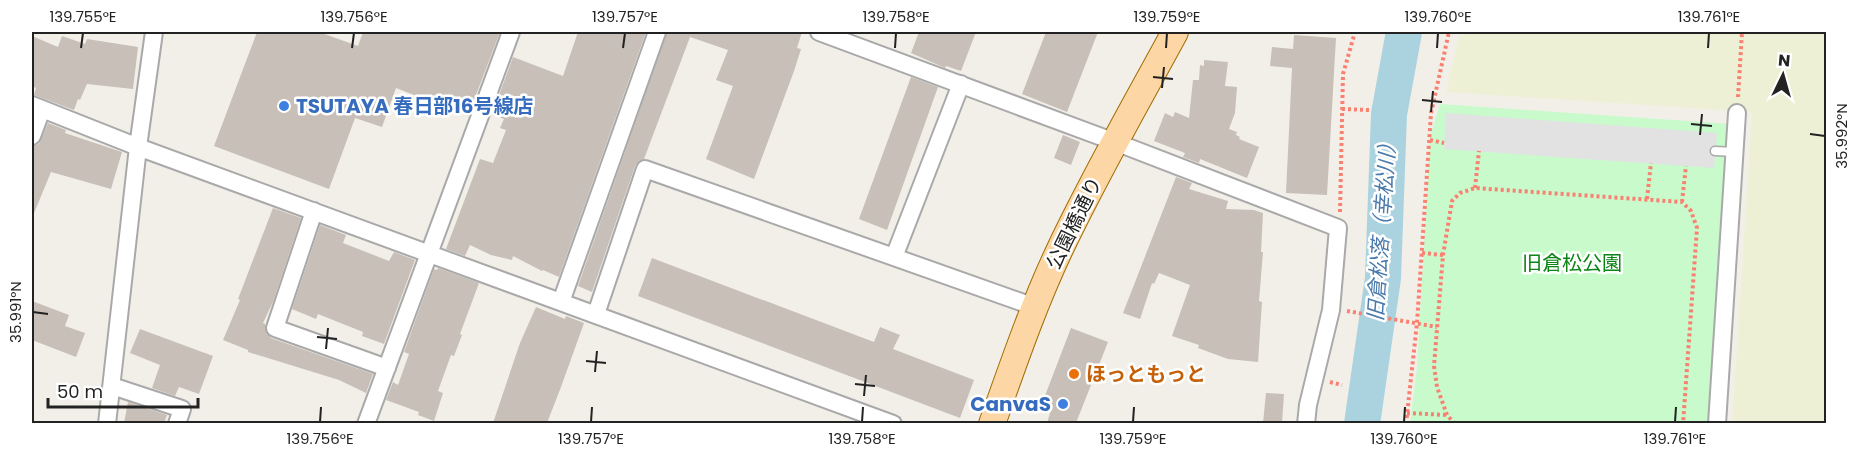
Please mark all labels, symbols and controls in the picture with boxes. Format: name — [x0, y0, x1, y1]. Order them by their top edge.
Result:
text: 139.755°E — [49, 6, 117, 27]
text: 139.756°E — [320, 6, 388, 27]
text: 139.757°E — [592, 6, 658, 27]
text: 139.758°E — [862, 6, 930, 27]
text: 139.759°E — [1133, 6, 1201, 27]
text: 139.760°E — [1404, 6, 1472, 27]
text: 139.761°E — [1678, 6, 1740, 27]
north arrow — [1753, 45, 1813, 105]
text: N — [1777, 49, 1791, 73]
place label: TSUTAYA 春日部16号線店 — [296, 92, 533, 120]
marker: TSUTAYA 春日部16号線店 — [277, 99, 291, 113]
text: 35.992°N — [1831, 103, 1852, 169]
water label: 旧倉松落（幸松川） — [1360, 132, 1403, 322]
street label: 公園橋通り — [1039, 172, 1109, 274]
park label: 旧倉松公園 — [1522, 249, 1622, 277]
text: 35.991°N — [5, 281, 26, 343]
place label: ほっともっと — [1086, 360, 1206, 388]
marker: ほっともっと — [1067, 367, 1081, 381]
scale bar — [48, 371, 198, 409]
text: 50 m — [57, 379, 103, 404]
place label: CanvaS — [970, 390, 1051, 418]
marker: CanvaS — [1056, 397, 1070, 411]
text: 139.756°E — [286, 428, 354, 449]
text: 139.757°E — [558, 428, 624, 449]
text: 139.758°E — [828, 428, 896, 449]
text: 139.759°E — [1099, 428, 1167, 449]
text: 139.760°E — [1370, 428, 1438, 449]
text: 139.761°E — [1644, 428, 1706, 449]

